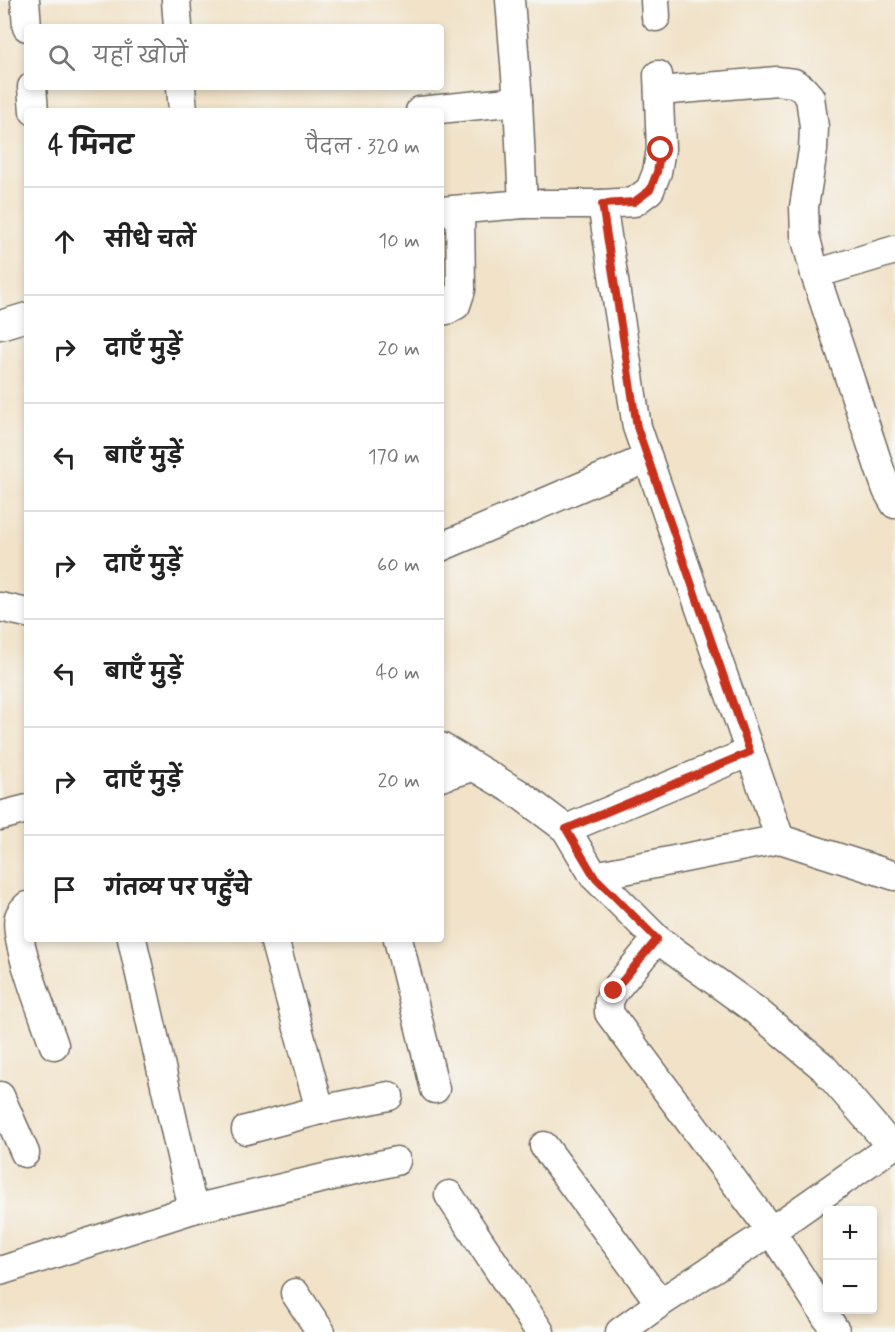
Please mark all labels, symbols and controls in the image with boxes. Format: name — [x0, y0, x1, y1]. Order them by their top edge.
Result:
search box — [24, 24, 444, 90]
icon: search — [45, 41, 78, 74]
text: यहाँ खोजें — [93, 43, 188, 71]
text: 4 मिनट — [48, 130, 133, 164]
text: पैदल · 320 m — [305, 134, 420, 161]
route start — [647, 136, 673, 162]
icon: ahead — [48, 225, 81, 258]
text: सीधे चलें — [105, 227, 195, 255]
text: 10 m — [378, 228, 420, 255]
icon: right — [48, 333, 81, 366]
text: दाएँ मुड़ें — [105, 335, 182, 363]
text: 20 m — [377, 336, 420, 363]
icon: left — [48, 441, 81, 474]
text: बाएँ मुड़ें — [105, 443, 183, 471]
text: 170 m — [368, 444, 420, 471]
icon: right — [48, 549, 81, 582]
text: दाएँ मुड़ें — [105, 551, 182, 579]
text: 60 m — [377, 552, 420, 579]
icon: left — [48, 657, 81, 690]
text: बाएँ मुड़ें — [105, 659, 183, 687]
text: 40 m — [376, 660, 420, 687]
icon: right — [48, 765, 81, 798]
text: दाएँ मुड़ें — [105, 767, 182, 795]
text: 20 m — [377, 768, 420, 795]
icon: arrive — [48, 873, 81, 906]
text: गंतव्य पर पहुँचे — [105, 875, 251, 903]
route end — [600, 977, 626, 1003]
map controls — [823, 1206, 877, 1314]
button: + — [823, 1206, 877, 1260]
button: − — [823, 1260, 877, 1314]

